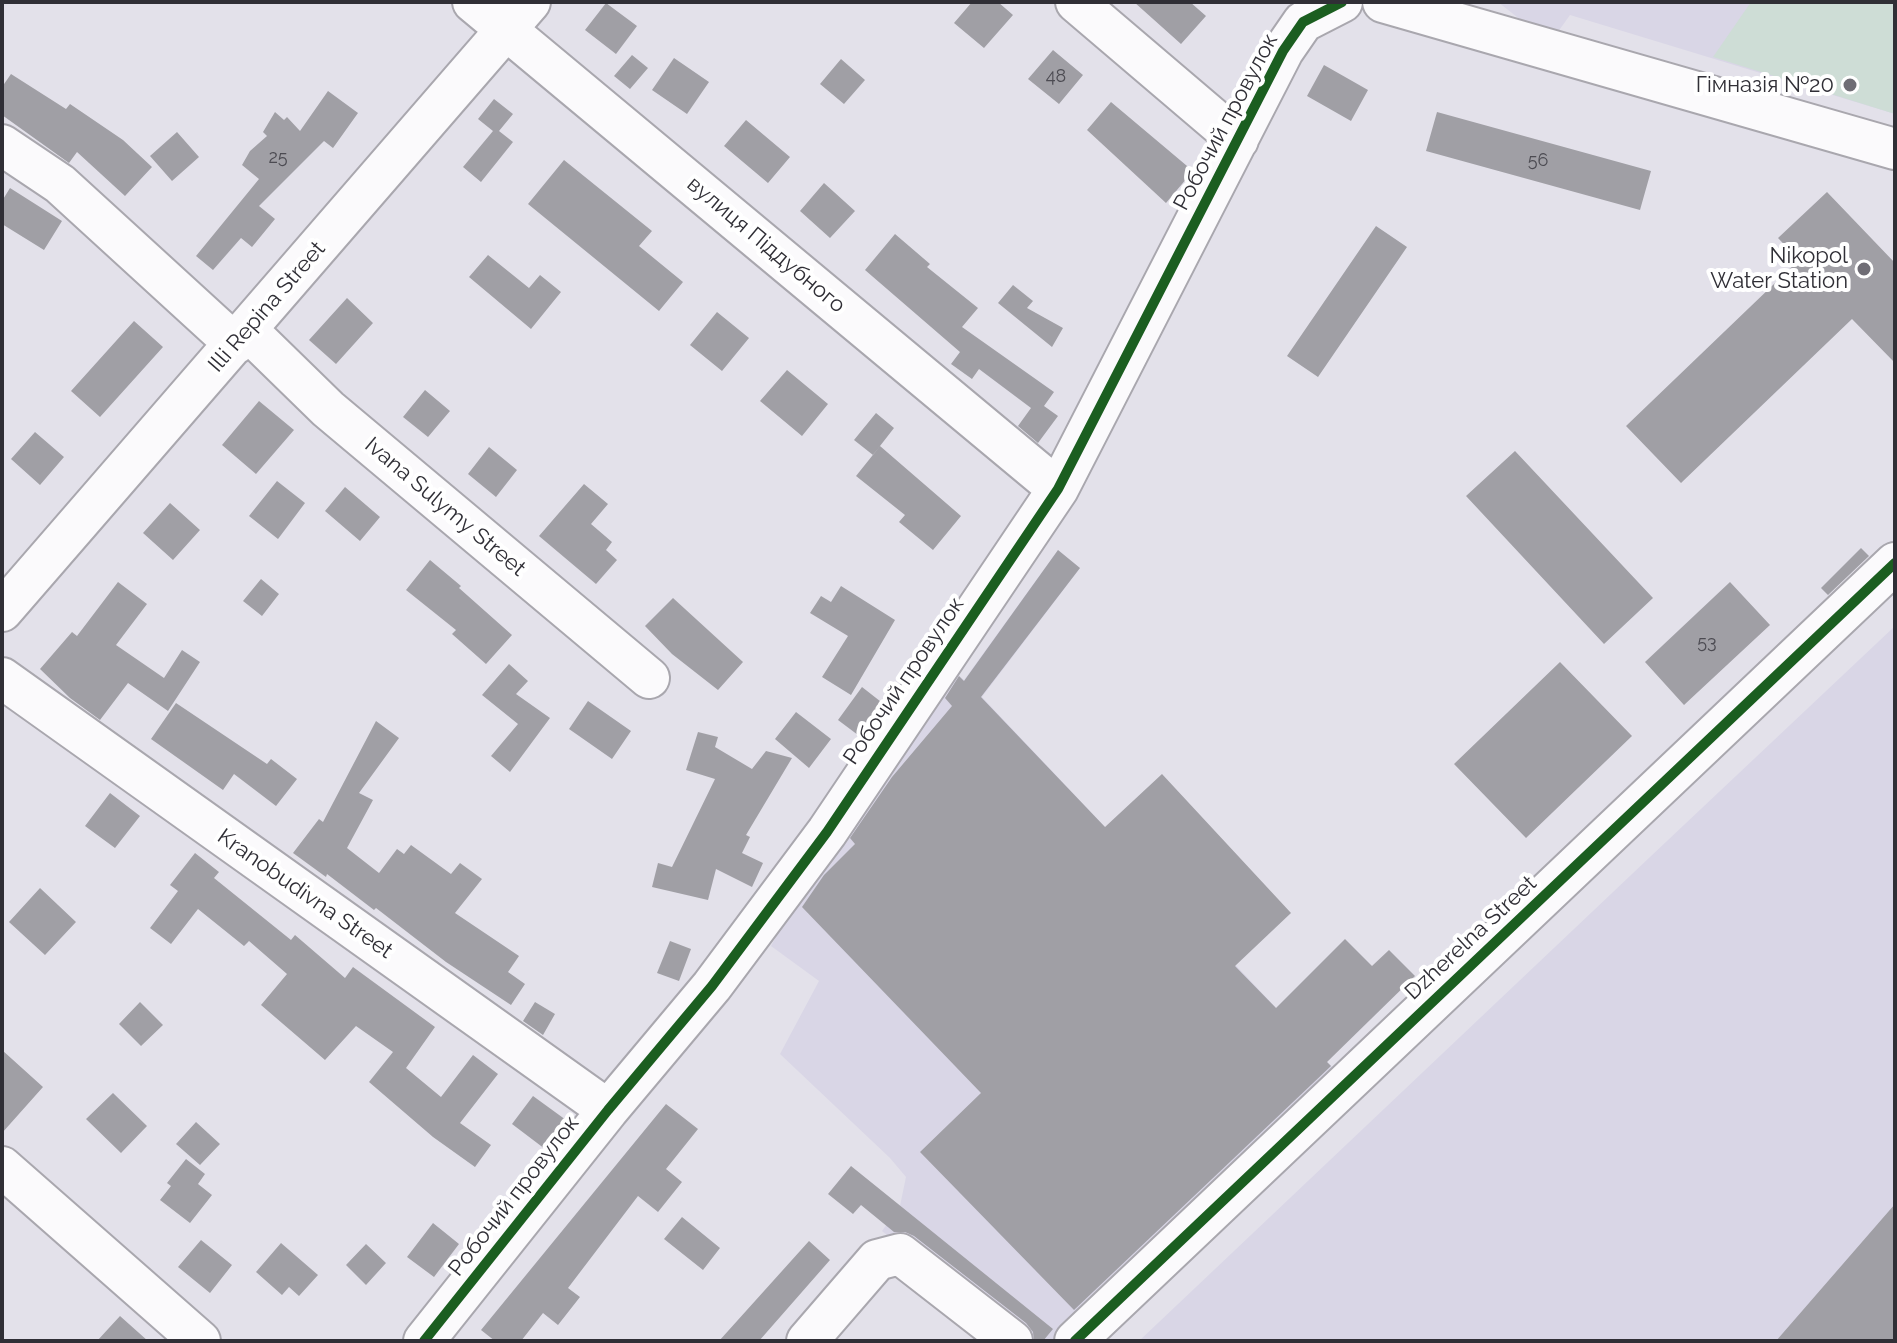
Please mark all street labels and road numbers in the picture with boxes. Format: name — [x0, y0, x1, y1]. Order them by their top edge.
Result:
street label: Робочий провулок — [1168, 29, 1284, 215]
street label: вулиця Піддубного — [682, 171, 850, 319]
street label: Illi Repina Street — [203, 236, 331, 378]
street label: Ivana Sulymy Street — [359, 432, 531, 582]
street label: Робочий провулок — [838, 592, 970, 770]
street label: Kranobudivna Street — [212, 824, 398, 964]
street label: Dzherelna Street — [1400, 870, 1542, 1006]
street label: Робочий провулок — [443, 1111, 585, 1281]

